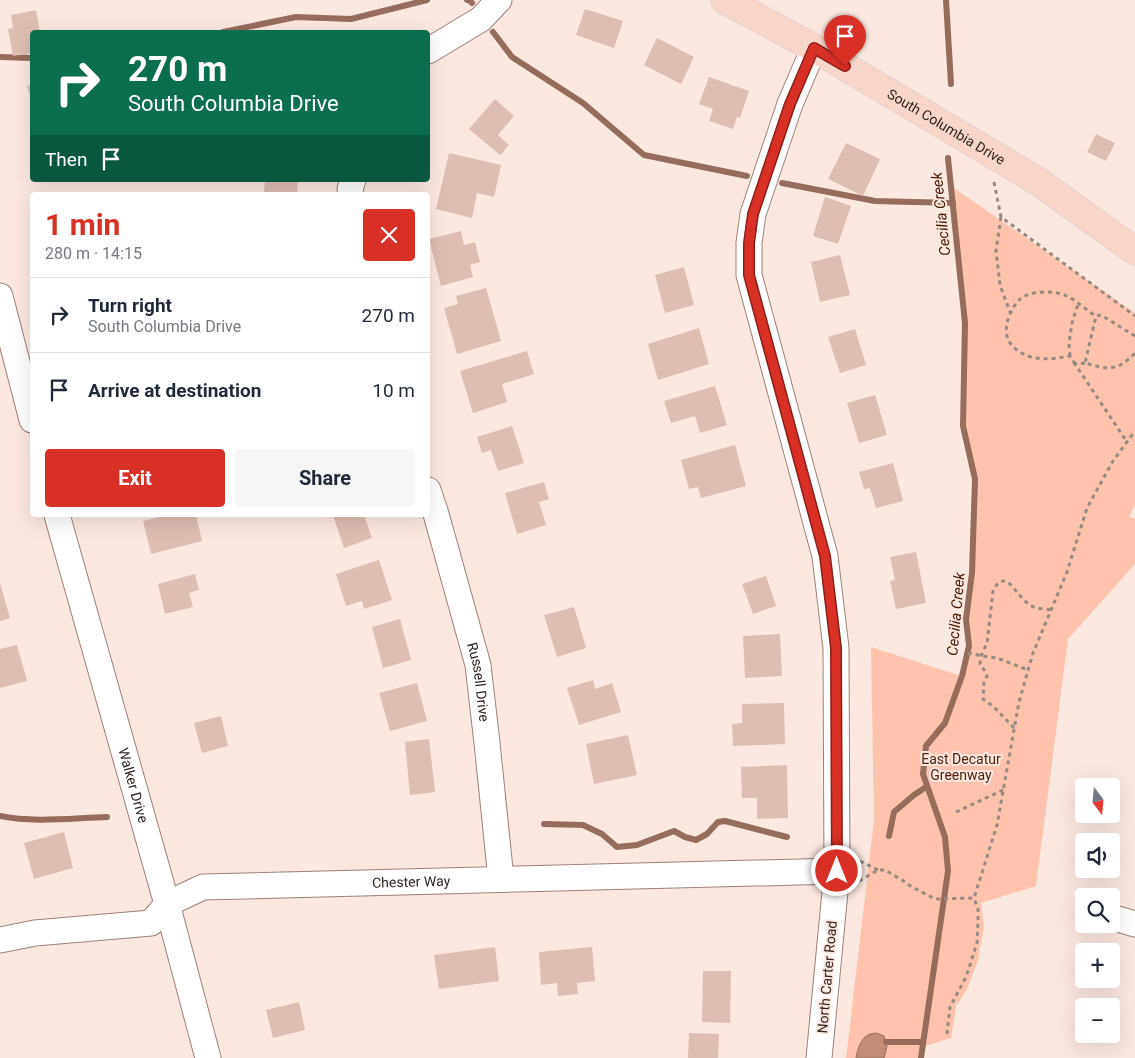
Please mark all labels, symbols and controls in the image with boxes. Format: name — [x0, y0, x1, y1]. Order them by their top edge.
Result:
pin — [824, 15, 866, 66]
icon: arrive — [831, 22, 859, 50]
text: 270 m — [128, 49, 227, 90]
icon: right — [45, 50, 110, 115]
street label: South Columbia Drive — [884, 86, 1008, 168]
text: South Columbia Drive — [128, 91, 339, 116]
icon: arrive — [97, 145, 125, 173]
text: Then — [45, 148, 87, 171]
water label: Cecilia Creek — [928, 171, 954, 257]
text: 1 min — [45, 207, 120, 242]
button: close — [363, 209, 415, 261]
text: 280 m · 14:15 — [45, 244, 142, 263]
text: Turn right — [88, 294, 172, 317]
icon: right — [45, 301, 73, 329]
text: 270 m — [362, 304, 415, 327]
text: South Columbia Drive — [88, 317, 241, 336]
icon: arrive — [45, 376, 73, 404]
text: Arrive at destination — [88, 379, 261, 402]
text: 10 m — [372, 379, 415, 402]
button: Exit — [45, 449, 225, 507]
button: Share — [235, 449, 415, 507]
water label: Cecilia Creek — [943, 571, 969, 657]
street label: Russell Drive — [464, 641, 492, 723]
street label: Walker Drive — [115, 746, 152, 825]
park label: East Decatur Greenway — [921, 751, 1001, 783]
north arrow — [1075, 778, 1120, 822]
map controls — [1075, 778, 1120, 1043]
button: sound — [1075, 833, 1120, 878]
position arrow — [810, 844, 862, 896]
street label: Chester Way — [372, 873, 451, 891]
button: search — [1075, 888, 1120, 933]
street label: North Carter Road — [814, 920, 840, 1034]
button: + — [1075, 943, 1120, 988]
button: − — [1075, 998, 1120, 1043]

